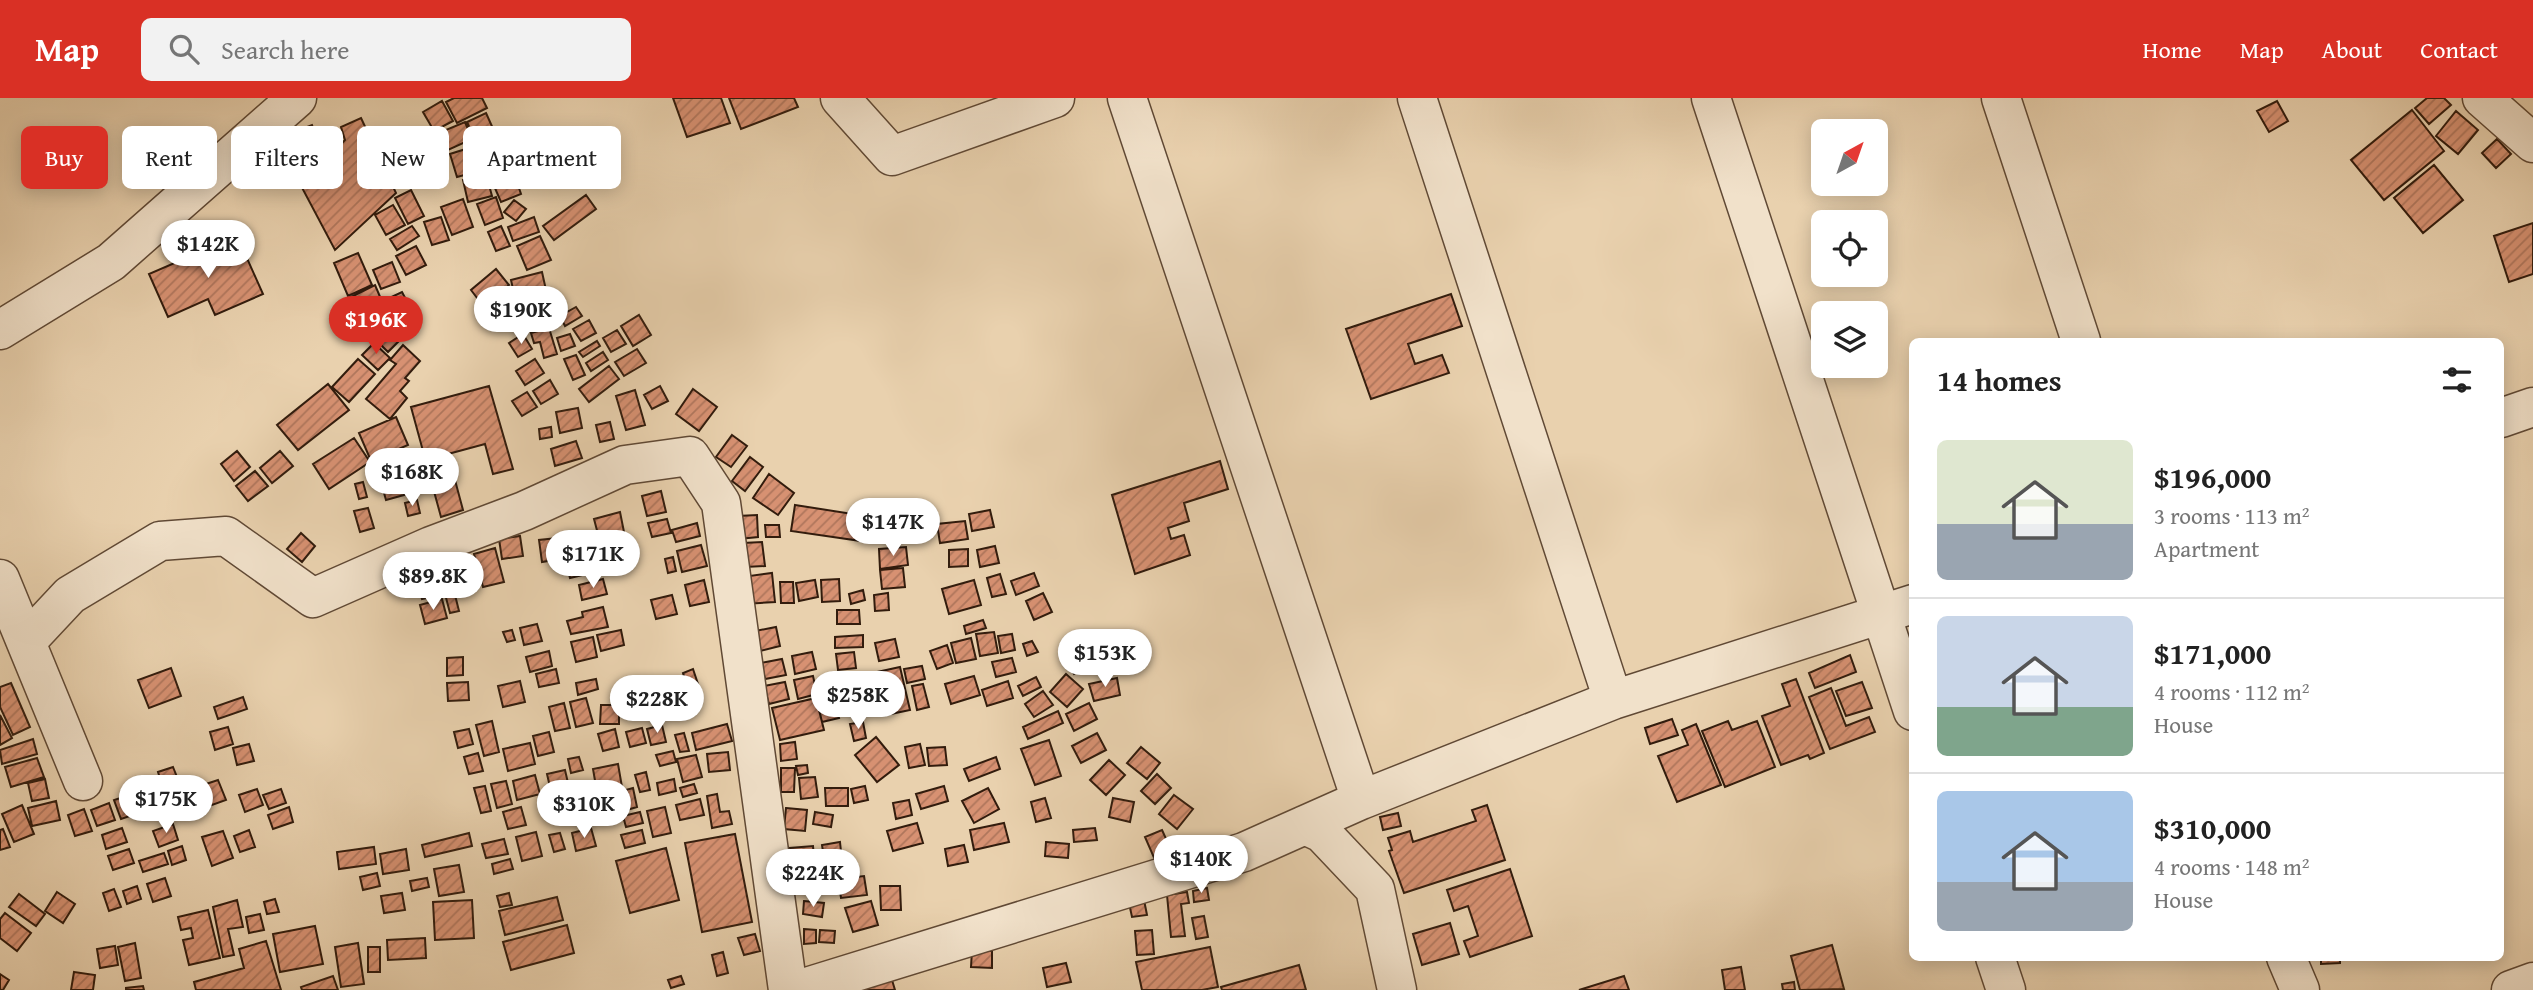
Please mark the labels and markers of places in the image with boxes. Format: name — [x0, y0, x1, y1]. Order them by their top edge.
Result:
pin: $142K — [159, 220, 257, 280]
pin: $190K — [472, 286, 570, 346]
pin: $196K — [327, 296, 425, 356]
pin: $168K — [363, 448, 461, 508]
pin: $147K — [844, 498, 942, 558]
pin: $171K — [544, 531, 642, 590]
pin: $89.8K — [376, 552, 490, 612]
pin: $153K — [1056, 630, 1154, 689]
pin: $258K — [809, 672, 907, 731]
pin: $228K — [608, 676, 706, 735]
pin: $175K — [117, 776, 215, 835]
pin: $310K — [535, 780, 633, 840]
pin: $140K — [1152, 836, 1250, 895]
pin: $224K — [764, 850, 862, 909]

